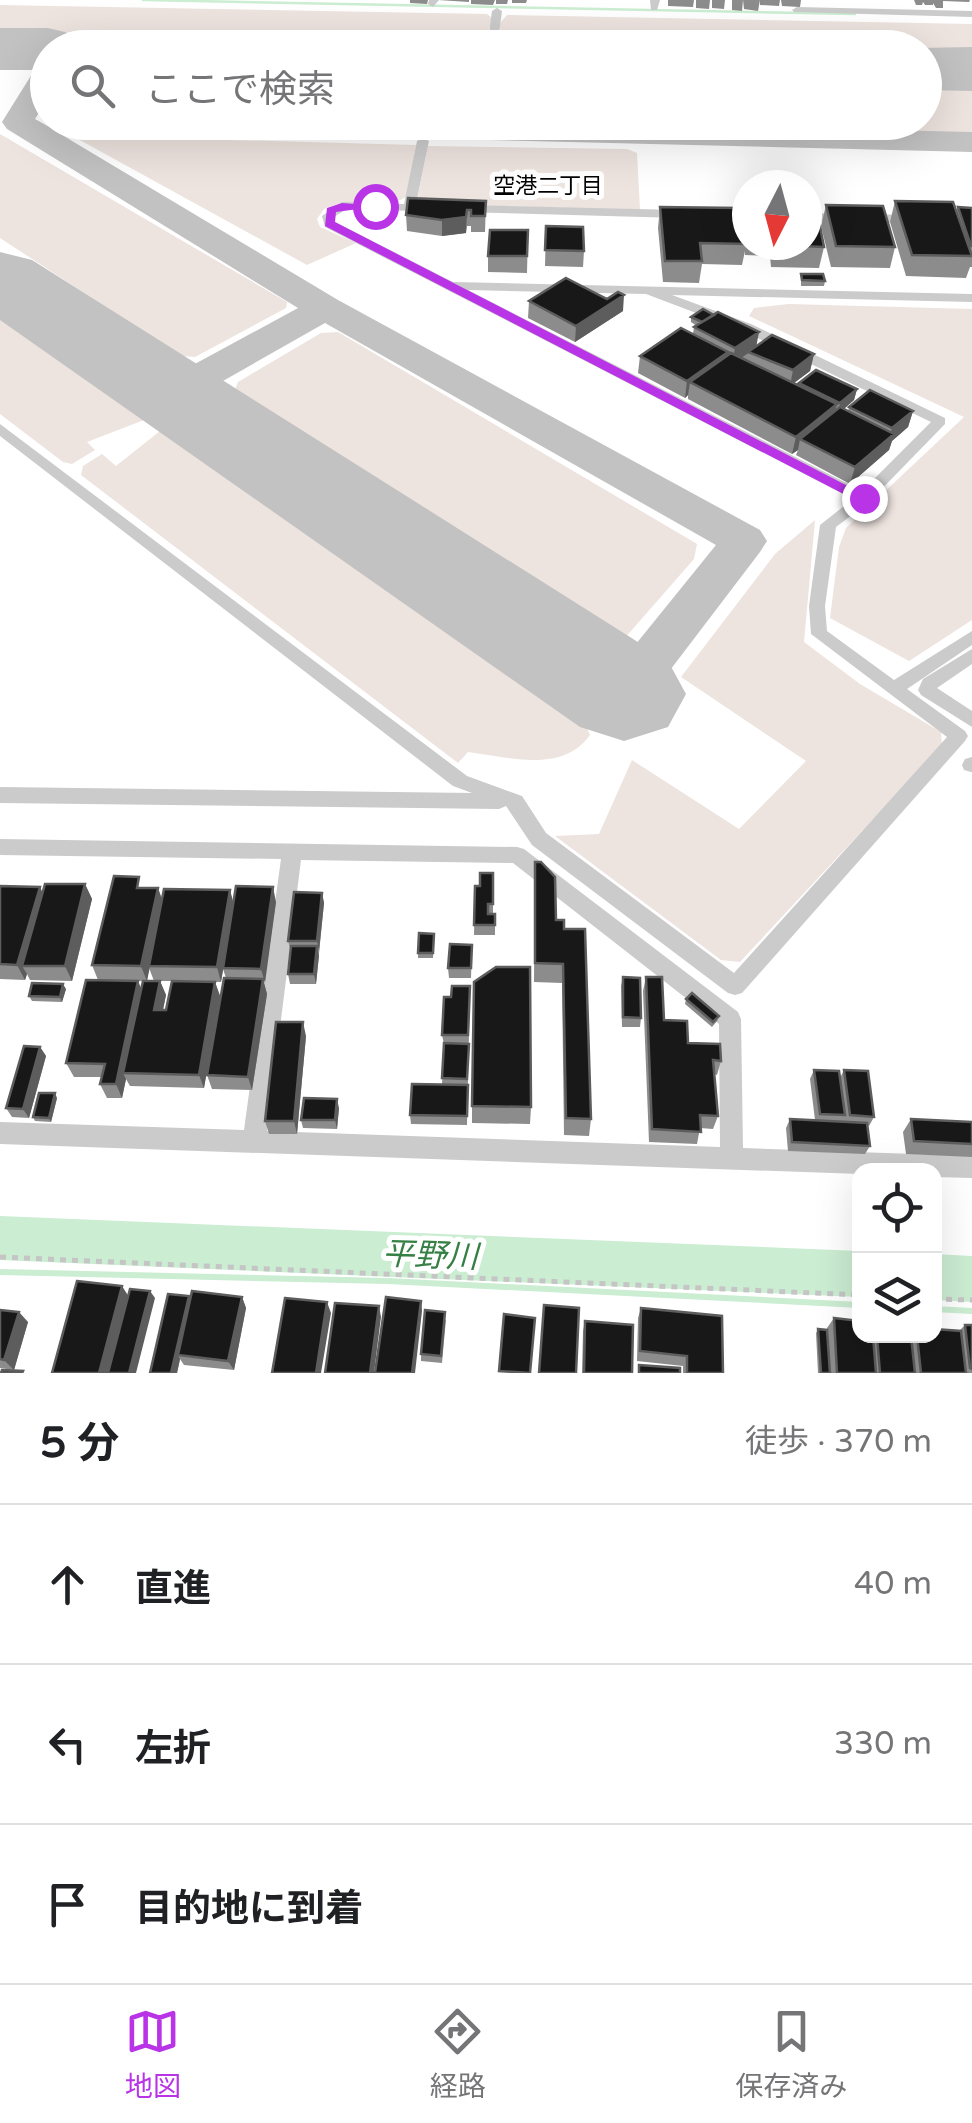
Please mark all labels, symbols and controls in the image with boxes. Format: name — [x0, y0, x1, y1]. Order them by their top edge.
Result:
search box — [30, 30, 942, 140]
icon: search — [65, 58, 120, 113]
text: ここで検索 — [145, 67, 335, 113]
north arrow — [732, 170, 822, 260]
district label: 空港二丁目 — [493, 173, 603, 199]
route start — [353, 184, 399, 230]
route end — [842, 476, 888, 522]
map controls — [852, 1163, 942, 1343]
button: locate — [852, 1163, 942, 1253]
water label: 平野川 — [381, 1235, 482, 1277]
button: layers — [852, 1253, 942, 1343]
text: 5 分 — [40, 1418, 119, 1469]
text: 徒歩 · 370 m — [745, 1423, 932, 1461]
icon: ahead — [40, 1557, 95, 1612]
text: 40 m — [854, 1565, 932, 1603]
text: 直進 — [135, 1566, 211, 1612]
icon: left — [40, 1717, 95, 1772]
text: 330 m — [834, 1725, 932, 1763]
text: 左折 — [135, 1726, 211, 1772]
icon: arrive — [40, 1877, 95, 1932]
text: 目的地に到着 — [135, 1886, 363, 1932]
tab: 地図 — [125, 2004, 181, 2104]
tab: 経路 — [430, 2004, 486, 2104]
tab: 保存済み — [735, 2004, 847, 2104]

